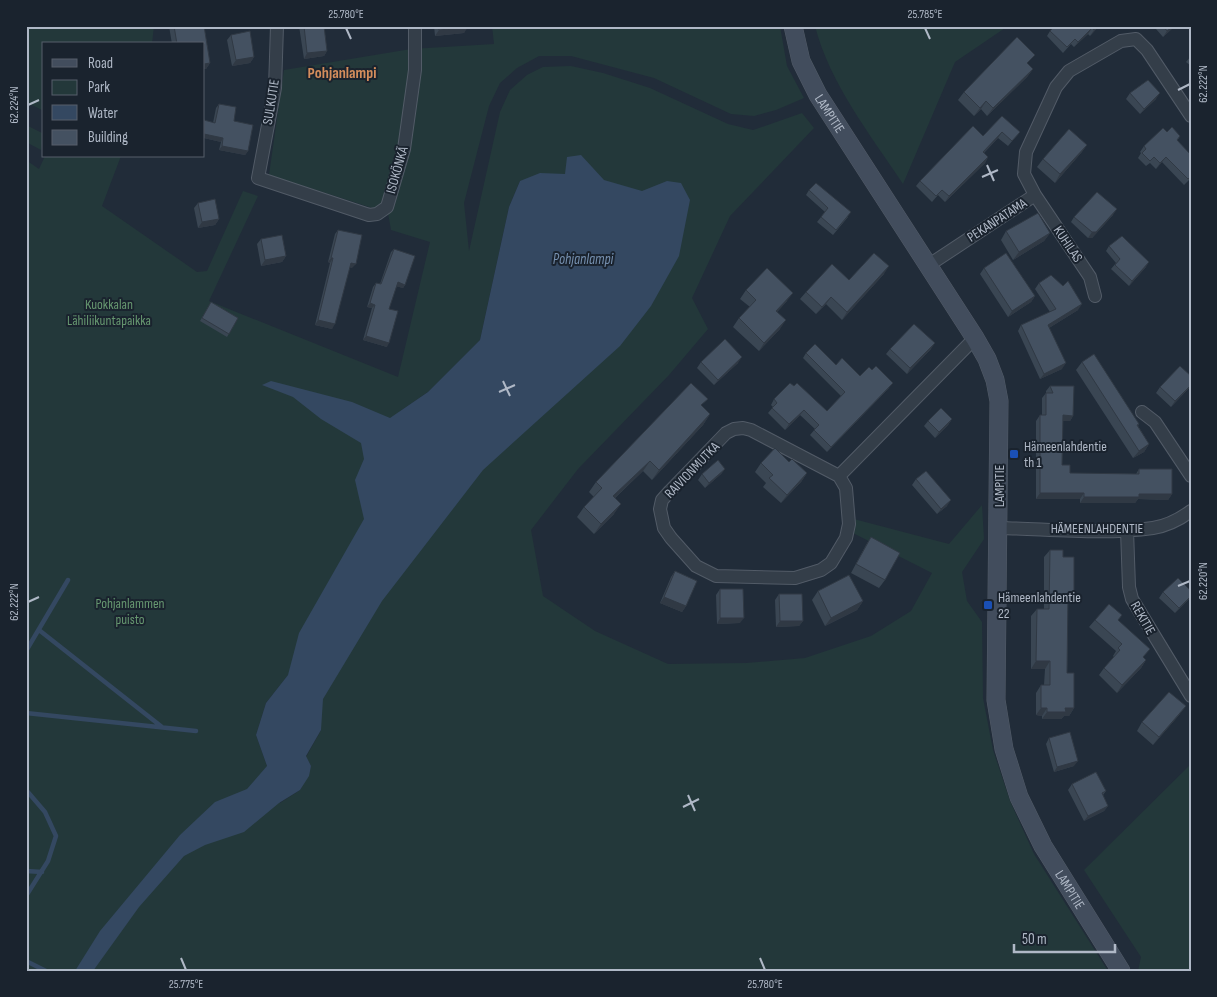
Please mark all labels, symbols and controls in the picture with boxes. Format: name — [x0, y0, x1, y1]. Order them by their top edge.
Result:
text: 25.780°E — [328, 7, 364, 22]
text: 25.785°E — [908, 7, 943, 22]
legend — [42, 42, 205, 158]
text: Road — [88, 54, 113, 73]
district label: Pohjanlampi — [308, 64, 376, 83]
text: 62.222°N — [1196, 65, 1211, 103]
text: Park — [88, 78, 110, 97]
street label: SULKUTIE — [259, 78, 283, 126]
text: 62.224°N — [7, 86, 22, 124]
street label: LAMPITIE — [811, 91, 849, 136]
text: Water — [88, 104, 119, 123]
text: Building — [88, 128, 128, 147]
street label: ISOKÖNKÄ — [382, 144, 412, 196]
street label: PEKANPATAMA — [964, 194, 1031, 246]
street label: KUHILAS — [1050, 222, 1086, 266]
water label: Pohjanlampi — [553, 250, 615, 269]
park label: Kuokkalan Lähiliikuntapaikka — [67, 296, 151, 329]
street label: RAIVIONMUTKA — [661, 438, 724, 502]
place label: Hämeenlahdentie th 1 — [1024, 438, 1107, 471]
marker: Hämeenlahdentie th 1 — [1008, 448, 1020, 460]
street label: LAMPITIE — [991, 464, 1008, 507]
street label: HÄMEENLAHDENTIE — [1051, 520, 1144, 537]
text: 62.220°N — [1196, 562, 1211, 600]
text: 62.222°N — [7, 583, 22, 621]
place label: Hämeenlahdentie 22 — [998, 589, 1081, 622]
park label: Pohjanlammen puisto — [95, 595, 165, 628]
street label: REKITIE — [1127, 598, 1159, 638]
marker: Hämeenlahdentie 22 — [982, 599, 994, 611]
street label: LAMPITIE — [1052, 867, 1089, 912]
scale bar — [1014, 922, 1116, 954]
text: 50 m — [1022, 930, 1047, 949]
text: 25.775°E — [169, 977, 203, 992]
text: 25.780°E — [747, 977, 783, 992]

